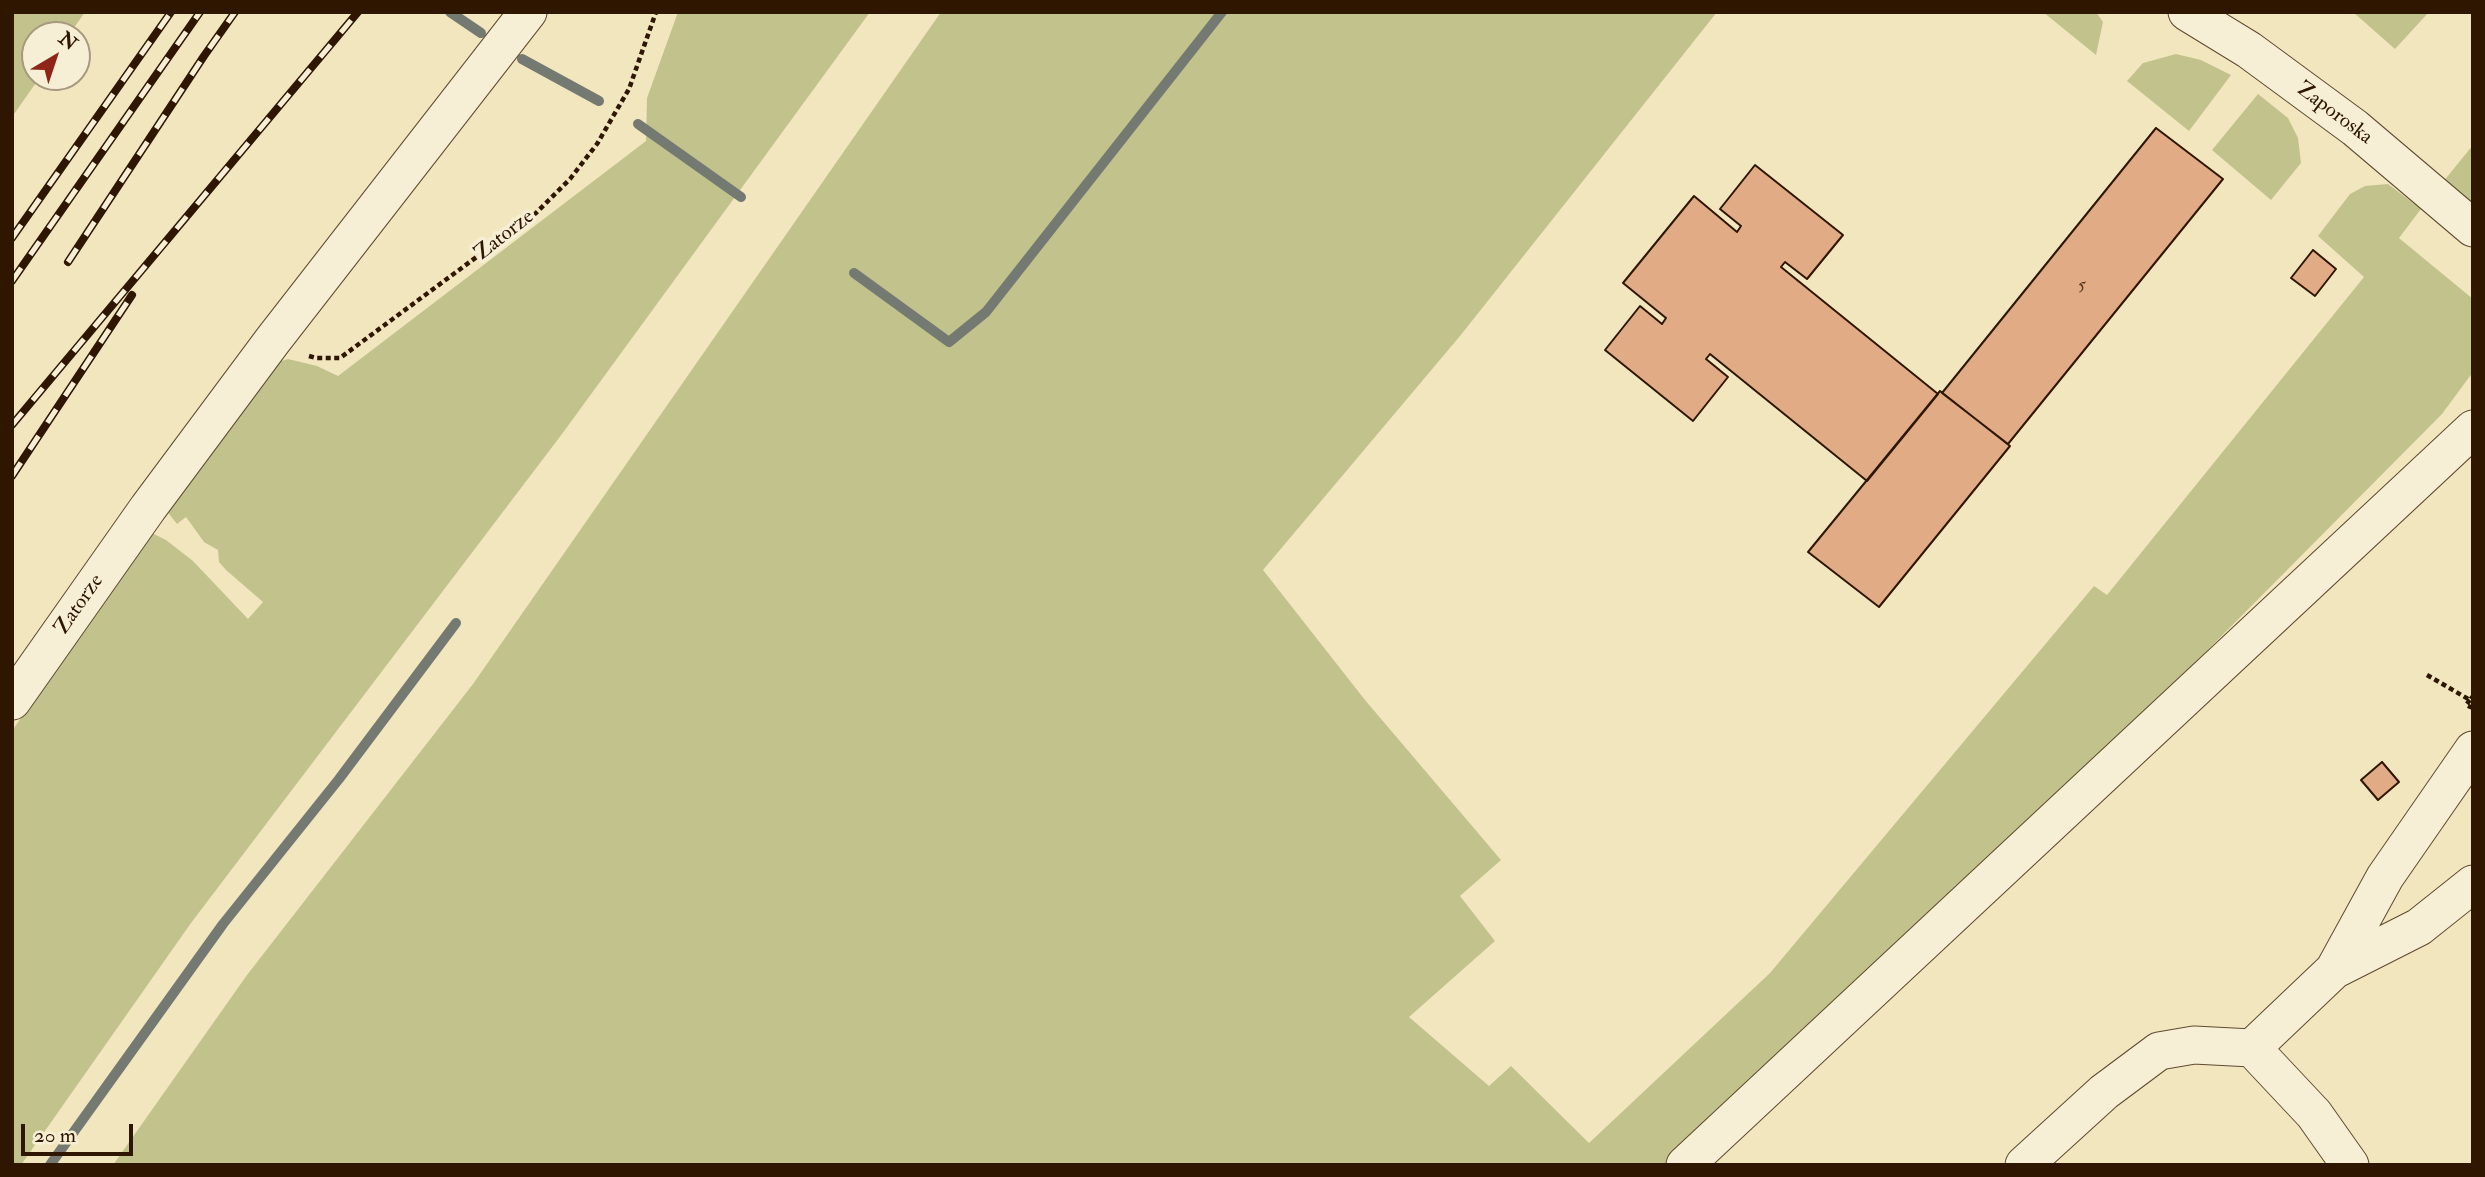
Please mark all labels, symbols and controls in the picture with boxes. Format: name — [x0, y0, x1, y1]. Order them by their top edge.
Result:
north arrow — [21, 21, 91, 91]
text: N — [54, 27, 82, 56]
street label: Zaporoska — [2291, 77, 2377, 151]
street label: Zatorze — [470, 205, 540, 267]
house number: 5 — [2078, 275, 2086, 297]
street label: Zatorze — [50, 570, 110, 640]
scale bar — [24, 1110, 136, 1154]
text: 20 m — [34, 1122, 76, 1149]

